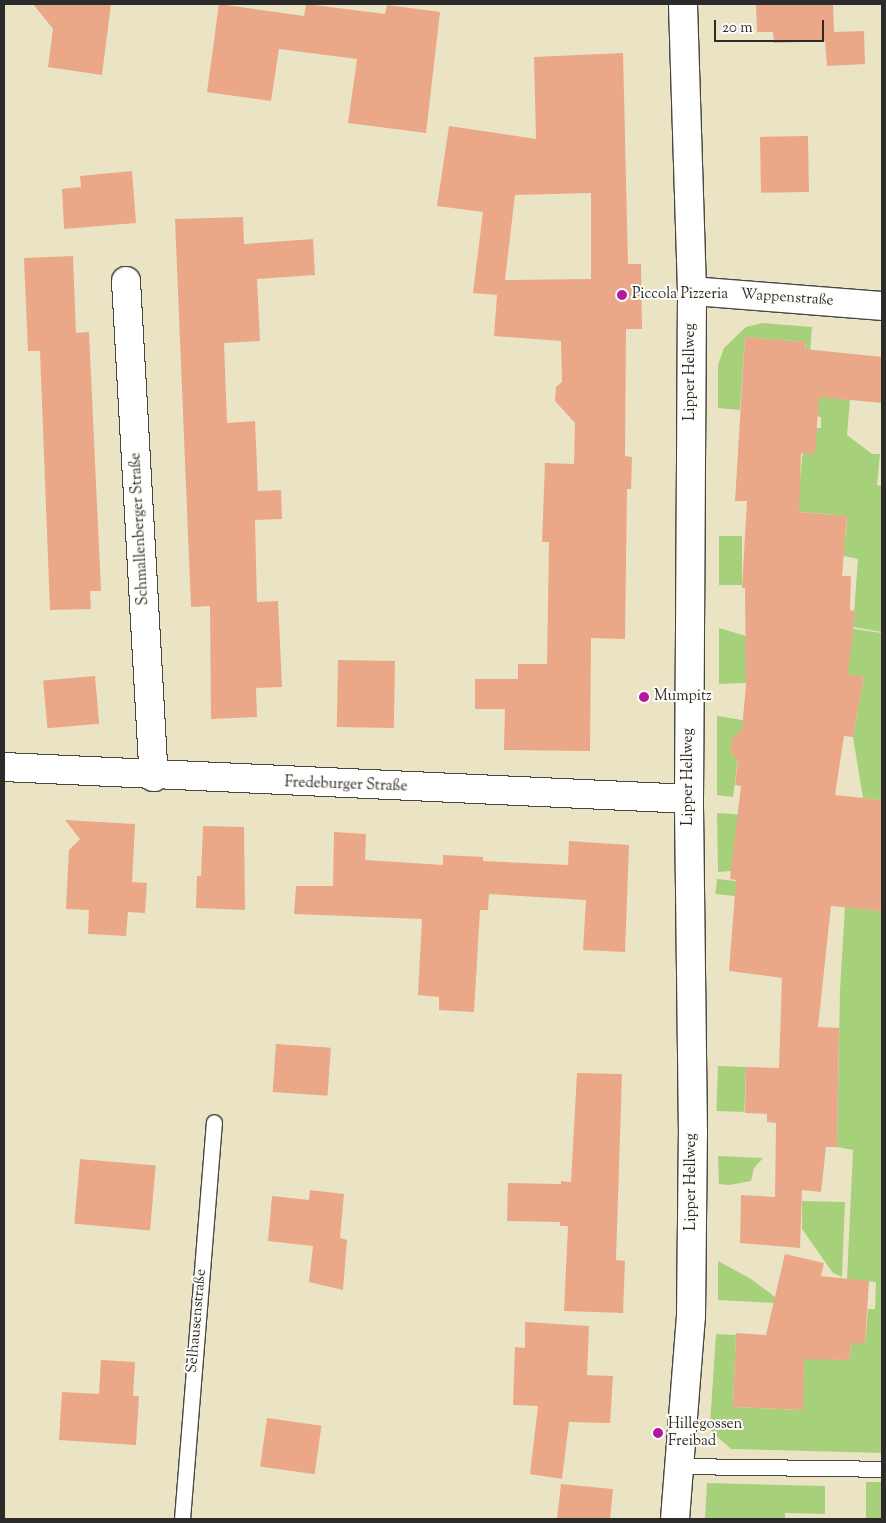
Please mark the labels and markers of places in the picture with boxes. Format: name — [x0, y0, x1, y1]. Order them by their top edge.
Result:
place label: Piccola Pizzeria — [632, 286, 728, 304]
marker: Piccola Pizzeria — [616, 289, 628, 301]
place label: Mumpitz — [654, 688, 712, 706]
marker: Mumpitz — [638, 691, 650, 703]
place label: Hillegossen Freibad — [668, 1415, 742, 1450]
marker: Hillegossen Freibad — [652, 1427, 664, 1439]

